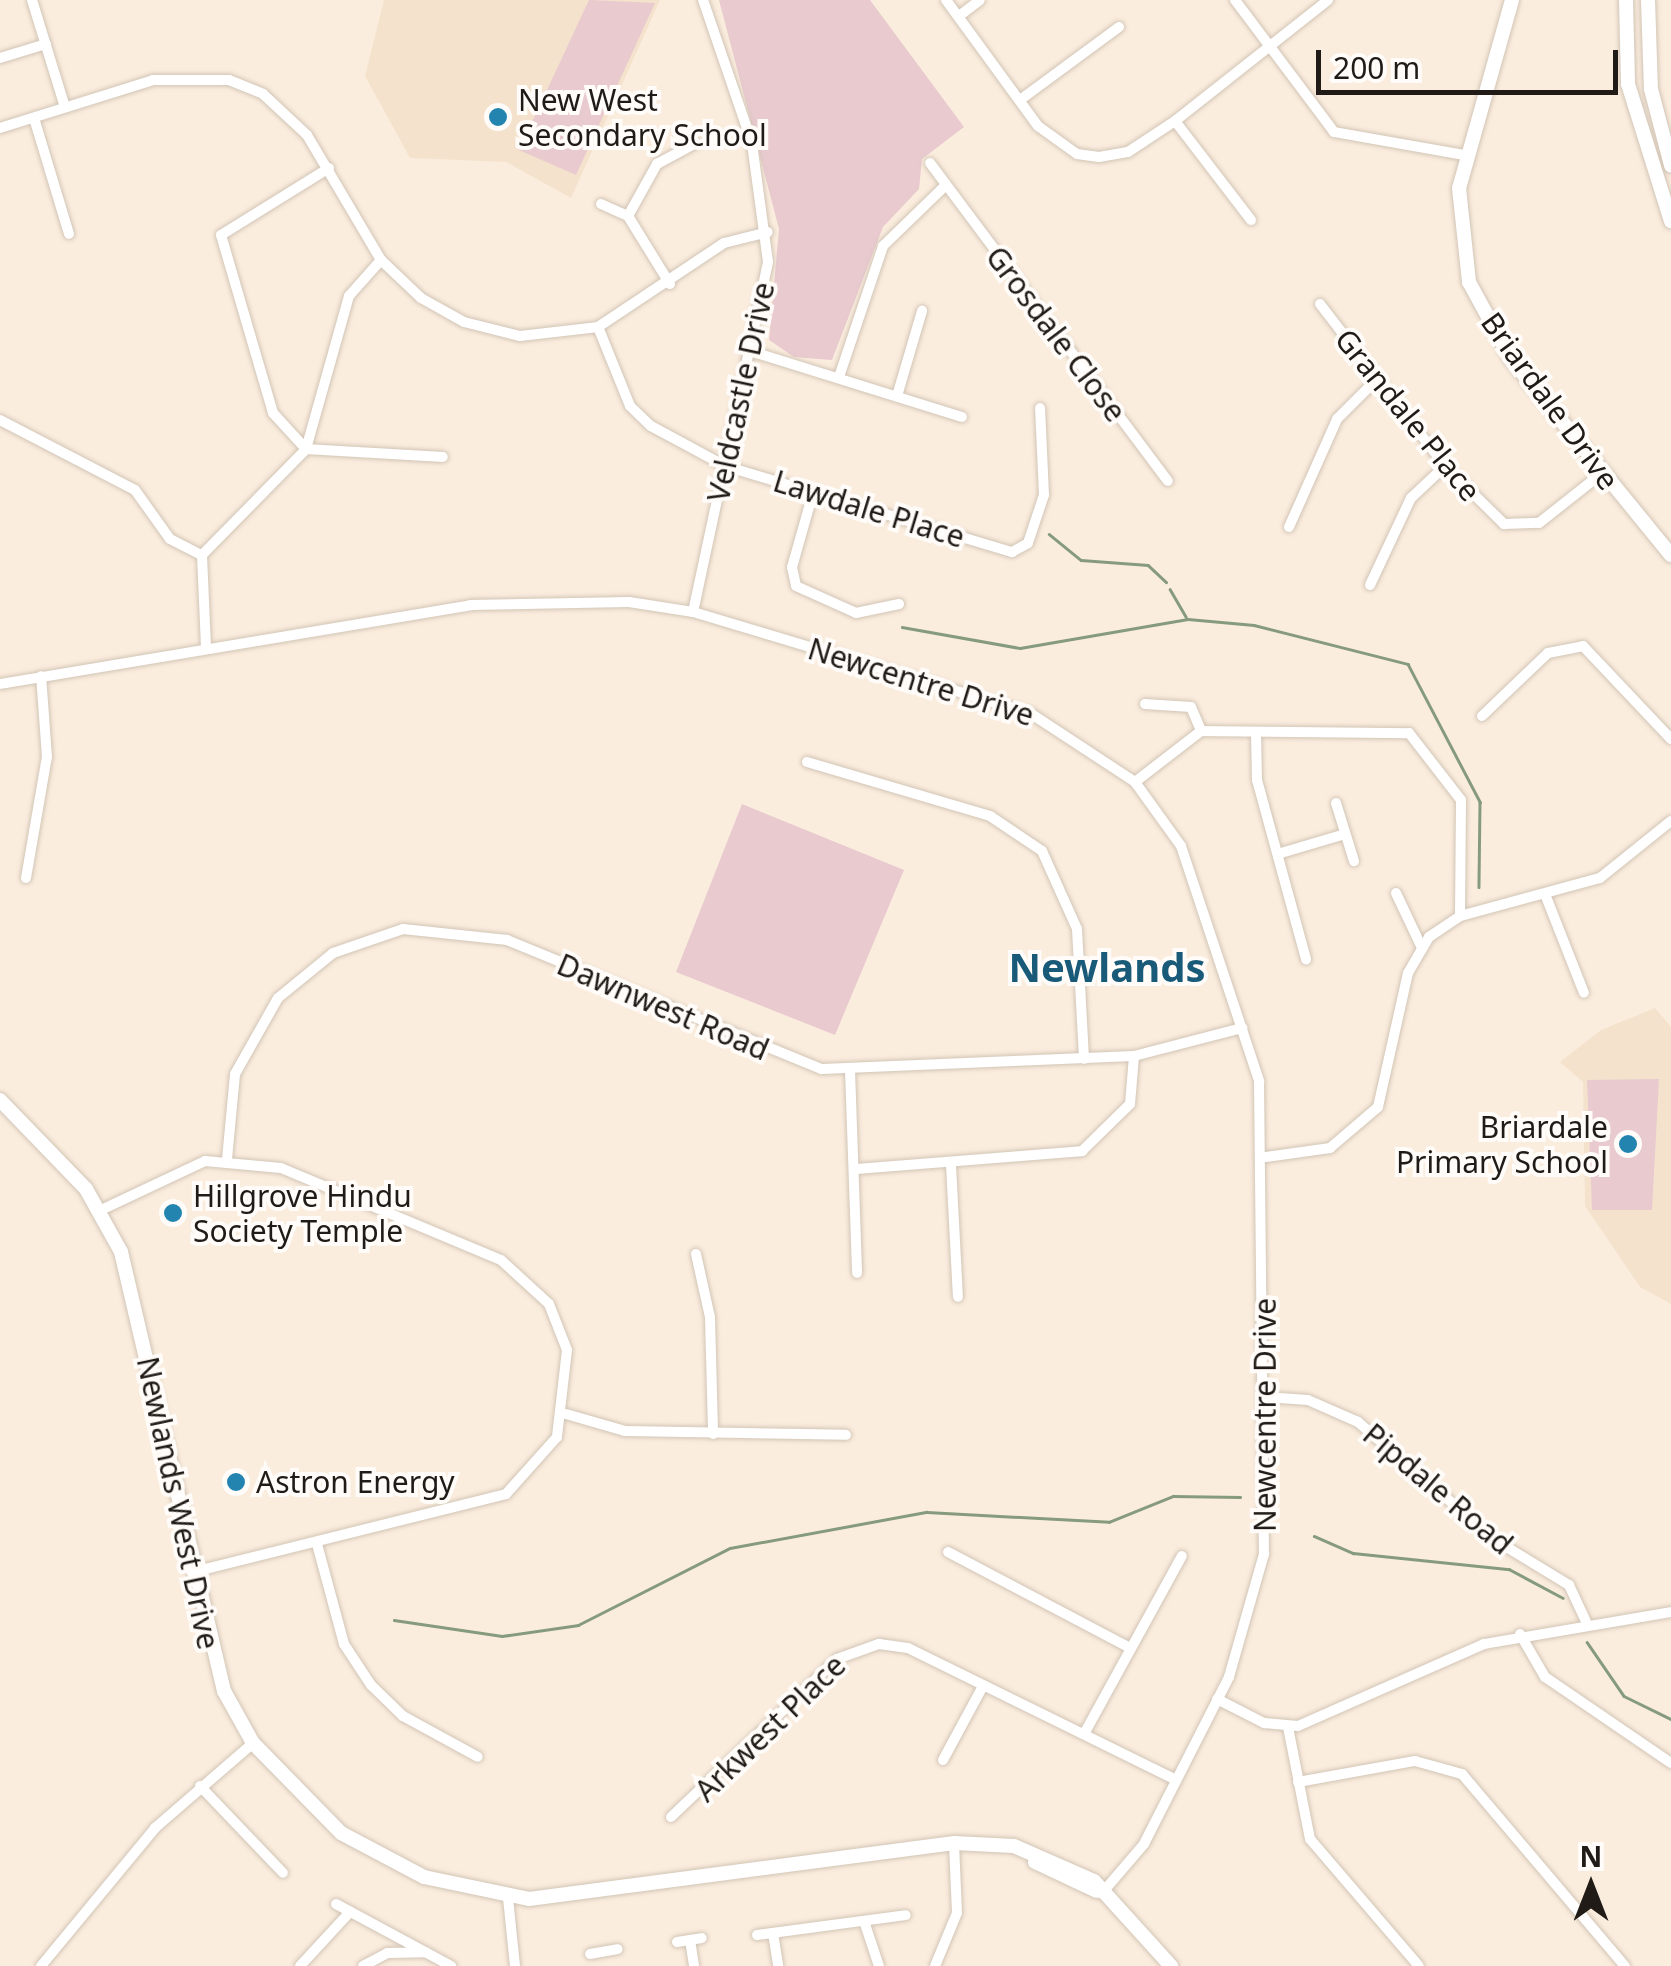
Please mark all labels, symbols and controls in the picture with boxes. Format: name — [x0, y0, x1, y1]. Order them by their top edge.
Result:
scale bar — [1321, 30, 1624, 92]
text: 200 m — [1333, 47, 1420, 88]
place label: New West Secondary School — [518, 82, 767, 152]
marker: New West Secondary School — [487, 106, 509, 128]
street label: Grosdale Close — [978, 239, 1134, 429]
street label: Veldcastle Drive — [700, 279, 782, 505]
street label: Briardale Drive — [1474, 305, 1626, 497]
street label: Grandale Place — [1328, 322, 1488, 508]
street label: Lawdale Place — [769, 463, 969, 555]
street label: Newcentre Drive — [804, 631, 1038, 733]
district label: Newlands — [1008, 943, 1206, 991]
street label: Dawnwest Road — [552, 946, 774, 1068]
place label: Briardale Primary School — [1396, 1109, 1608, 1180]
marker: Briardale Primary School — [1617, 1133, 1639, 1155]
place label: Hillgrove Hindu Society Temple — [193, 1178, 412, 1248]
marker: Hillgrove Hindu Society Temple — [162, 1202, 184, 1224]
street label: Newcentre Drive — [1247, 1298, 1283, 1532]
street label: Newlands West Drive — [129, 1354, 227, 1652]
street label: Pipdale Road — [1356, 1416, 1520, 1562]
place label: Astron Energy — [256, 1464, 455, 1500]
marker: Astron Energy — [225, 1471, 247, 1493]
street label: Arkwest Place — [687, 1647, 853, 1809]
north arrow — [1541, 1836, 1641, 1936]
text: N — [1580, 1837, 1602, 1875]

